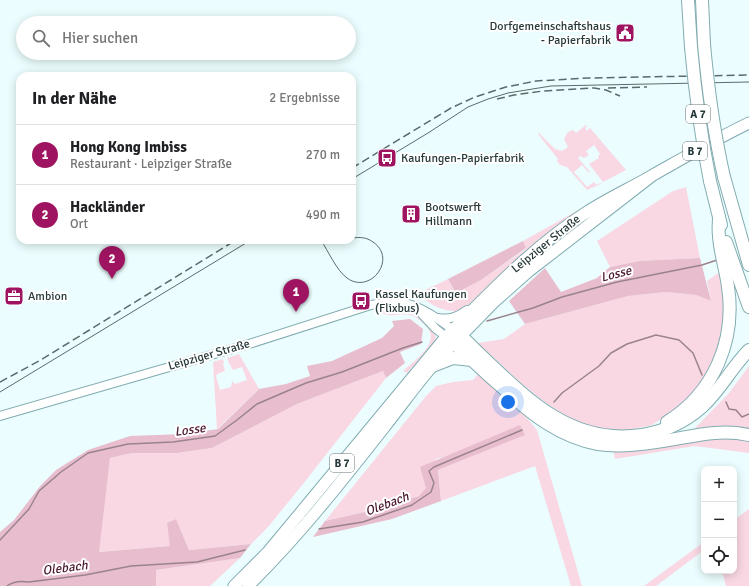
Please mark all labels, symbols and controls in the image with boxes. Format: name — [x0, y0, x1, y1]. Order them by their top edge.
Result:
search box — [16, 16, 356, 60]
place label: Dorfgemeinschaftshaus - Papierfabrik — [490, 19, 611, 48]
public building icon: Dorfgemeinschaftshaus - Papierfabrik — [614, 22, 636, 44]
icon: search — [30, 27, 52, 49]
text: Hier suchen — [62, 29, 138, 47]
text: In der Nähe — [32, 88, 117, 109]
text: 2 Ergebnisse — [269, 90, 340, 106]
road number: A 7 — [686, 105, 710, 123]
text: Hong Kong Imbiss — [70, 138, 187, 156]
road number: B 7 — [683, 142, 707, 160]
text: 1 — [41, 147, 49, 163]
text: 270 m — [306, 147, 340, 163]
bus stop icon: Kaufungen-Papierfabrik — [376, 147, 398, 169]
place label: Kaufungen-Papierfabrik — [401, 151, 524, 166]
text: Restaurant · Leipziger Straße — [70, 156, 232, 172]
text: Hackländer — [70, 198, 145, 216]
place label: Bootswerft Hillmann — [425, 200, 481, 229]
building icon: Bootswerft Hillmann — [400, 203, 422, 225]
text: 2 — [41, 207, 49, 223]
text: 490 m — [306, 207, 340, 223]
street label: Leipziger Straße — [508, 212, 584, 276]
text: Ort — [70, 216, 88, 232]
pin: 2 — [99, 246, 125, 279]
water label: Losse — [599, 262, 634, 286]
pin: 1 — [283, 279, 309, 312]
office icon: Ambion — [3, 285, 25, 307]
place label: Kassel Kaufungen (Flixbus) — [375, 287, 467, 316]
place label: Ambion — [28, 289, 67, 304]
bus stop icon: Kassel Kaufungen (Flixbus) — [350, 290, 372, 312]
street label: Leipziger Straße — [166, 336, 252, 374]
your location — [498, 392, 518, 412]
water label: Losse — [173, 420, 208, 440]
road number: B 7 — [330, 454, 354, 472]
map controls — [701, 466, 737, 574]
button: + — [701, 466, 737, 502]
water label: Olebach — [363, 488, 412, 520]
button: − — [701, 502, 737, 538]
button: locate — [701, 538, 737, 574]
water label: Olebach — [42, 557, 89, 579]

